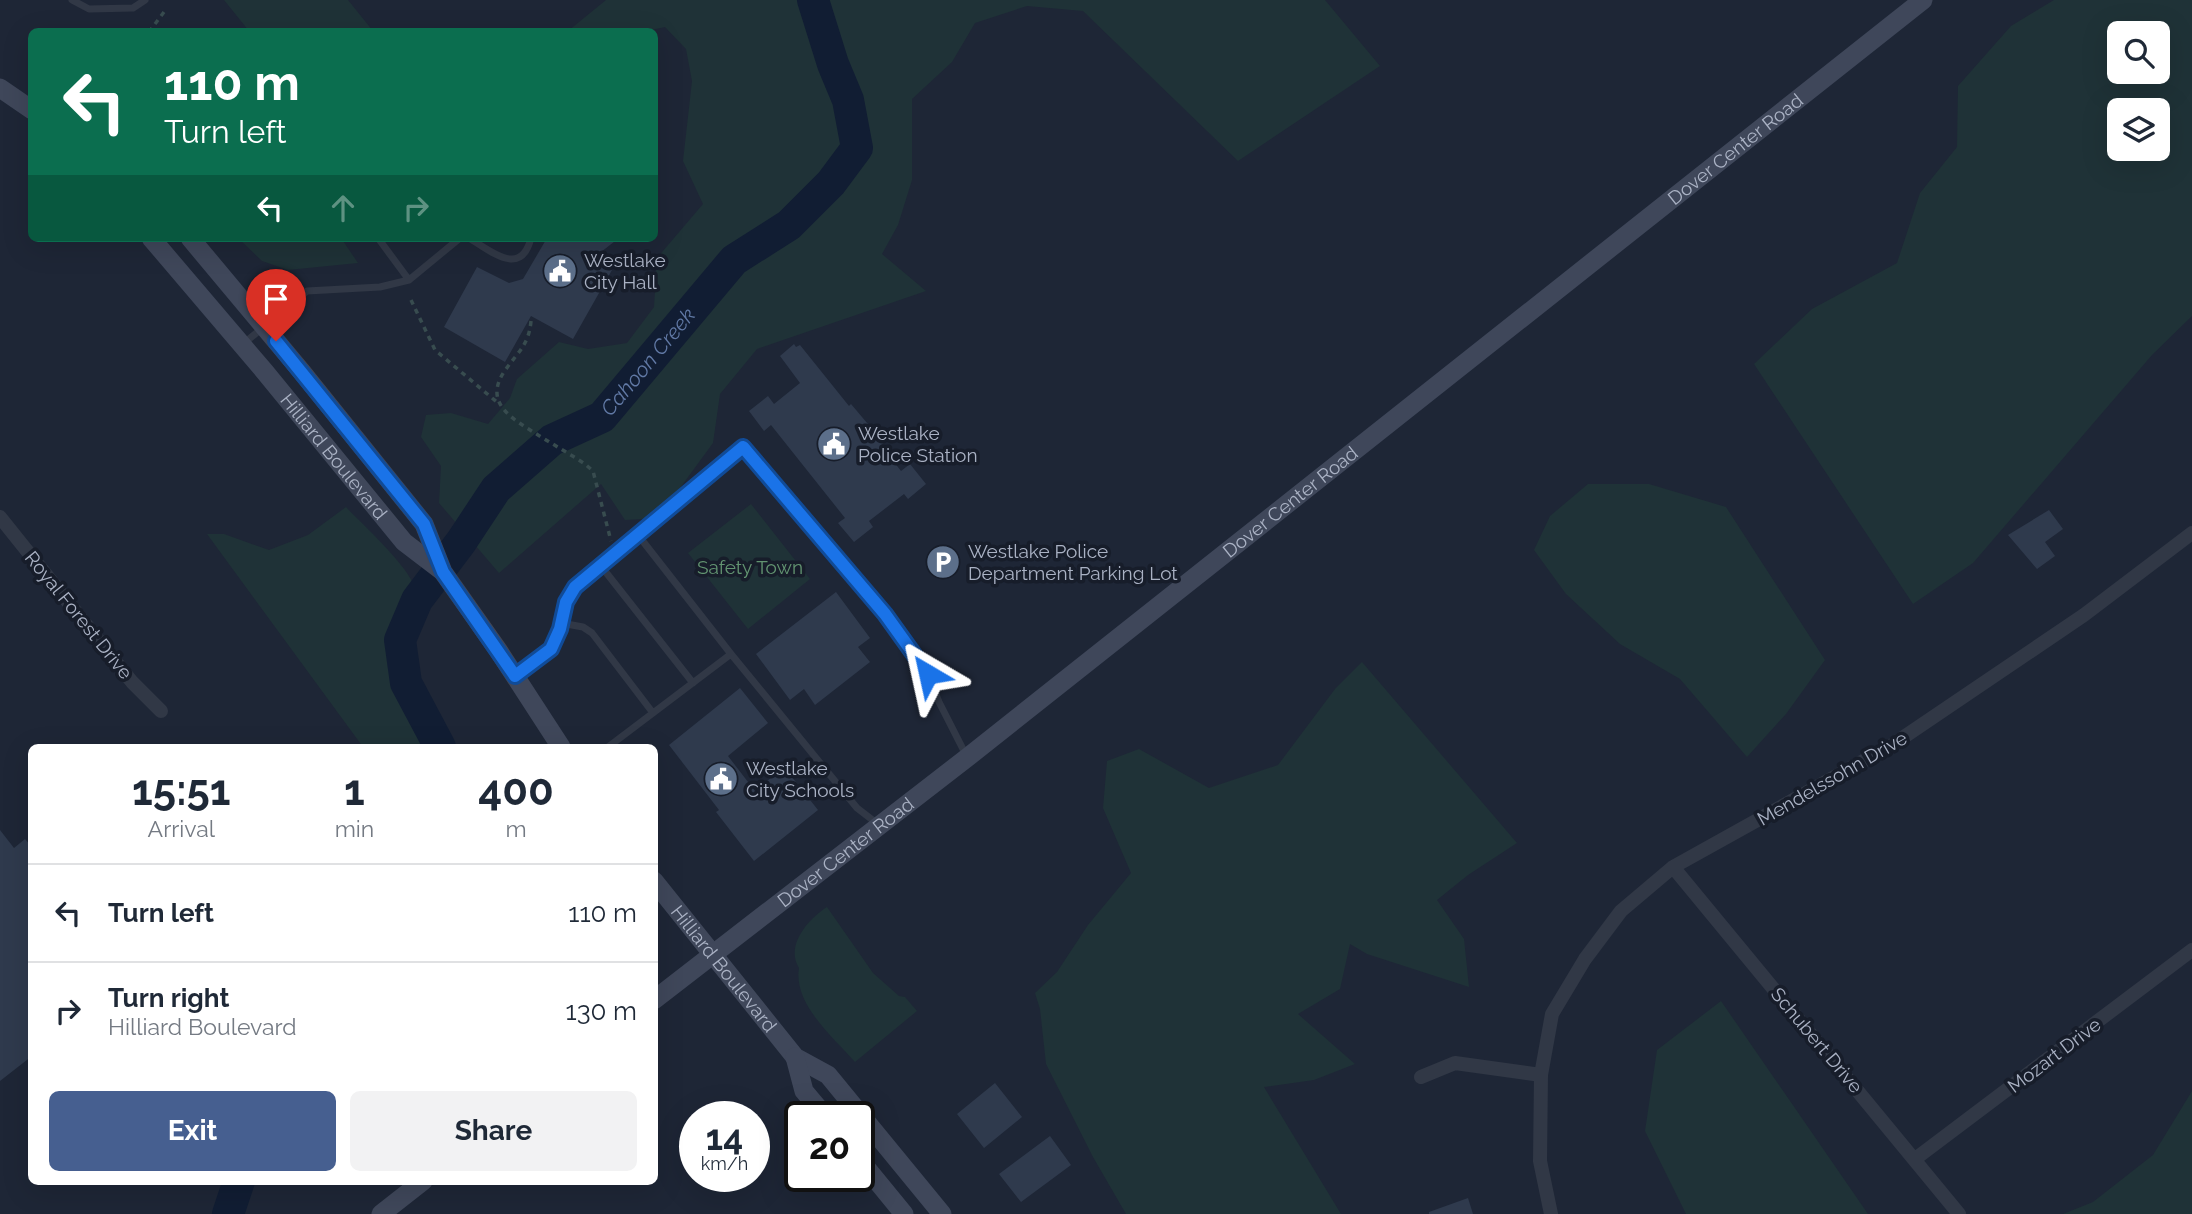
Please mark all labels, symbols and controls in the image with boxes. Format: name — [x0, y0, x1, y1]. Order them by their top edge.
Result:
map controls — [2107, 21, 2170, 161]
button: search — [2107, 21, 2170, 84]
text: 110 m — [164, 54, 300, 111]
icon: left — [49, 56, 140, 147]
street label: Dover Center Road — [1663, 89, 1807, 209]
button: layers — [2107, 98, 2170, 161]
text: Turn left — [164, 113, 286, 150]
icon: left — [251, 189, 289, 227]
icon: ahead — [324, 189, 362, 227]
icon: right — [397, 189, 435, 227]
place label: Westlake City Hall — [584, 249, 666, 293]
public building icon: Westlake City Hall — [541, 252, 579, 290]
pin — [246, 269, 306, 341]
icon: arrive — [257, 280, 295, 318]
water label: Cahoon Creek — [595, 302, 700, 421]
street label: Hilliard Boulevard — [276, 389, 392, 524]
place label: Westlake Police Station — [858, 422, 977, 466]
public building icon: Westlake Police Station — [815, 425, 853, 463]
street label: Dover Center Road — [1218, 442, 1362, 562]
place label: Westlake Police Department Parking Lot — [968, 540, 1178, 584]
parking icon: Westlake Police Department Parking Lot — [924, 543, 962, 581]
street label: Royal Forest Drive — [21, 547, 137, 683]
park label: Safety Town — [697, 556, 803, 578]
position arrow — [891, 637, 965, 711]
street label: Mendelssohn Drive — [1753, 726, 1911, 830]
place label: Westlake City Schools — [746, 757, 854, 801]
public building icon: Westlake City Schools — [702, 760, 740, 798]
text: 15:51 — [132, 766, 231, 815]
text: 1 — [344, 766, 365, 815]
text: 400 — [478, 766, 554, 815]
street label: Dover Center Road — [773, 792, 918, 911]
text: Arrival — [148, 815, 215, 842]
text: min — [335, 815, 374, 842]
text: m — [506, 815, 527, 842]
icon: left — [49, 894, 87, 932]
text: Turn left — [108, 898, 214, 928]
text: 110 m — [568, 898, 637, 928]
street label: Hilliard Boulevard — [667, 901, 781, 1036]
text: Turn right — [108, 983, 229, 1013]
street label: Schubert Drive — [1767, 983, 1867, 1097]
icon: right — [49, 992, 87, 1030]
text: 130 m — [566, 996, 637, 1026]
text: Hilliard Boulevard — [108, 1013, 297, 1040]
street label: Mozart Drive — [2003, 1013, 2105, 1097]
button: Exit — [49, 1091, 336, 1171]
button: Share — [350, 1091, 637, 1171]
speed limit sign: 20 — [784, 1101, 875, 1192]
text: 14 — [706, 1117, 743, 1158]
text: km/h — [701, 1153, 748, 1174]

